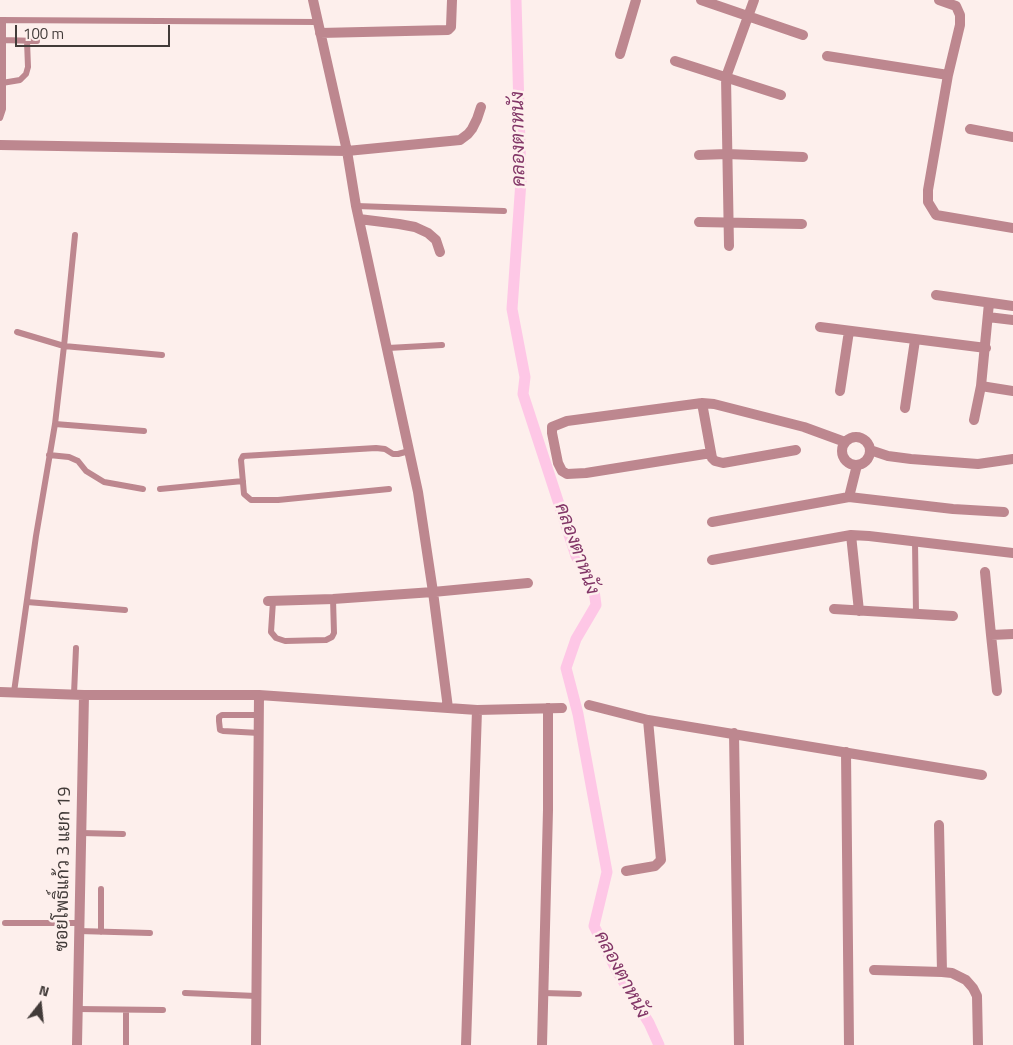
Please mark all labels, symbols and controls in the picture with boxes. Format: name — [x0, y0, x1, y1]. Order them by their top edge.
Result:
scale bar — [18, 15, 172, 47]
text: 100 m — [23, 22, 64, 45]
water label: คลองตาหนัง — [507, 91, 531, 187]
water label: คลองตาหนัง — [549, 500, 603, 598]
street label: ซอยโพธิ์แก้ว 3 แยก 19 — [52, 786, 76, 952]
water label: คลองตาหนัง — [588, 927, 654, 1023]
text: N — [37, 979, 52, 1002]
north arrow — [15, 980, 65, 1030]

